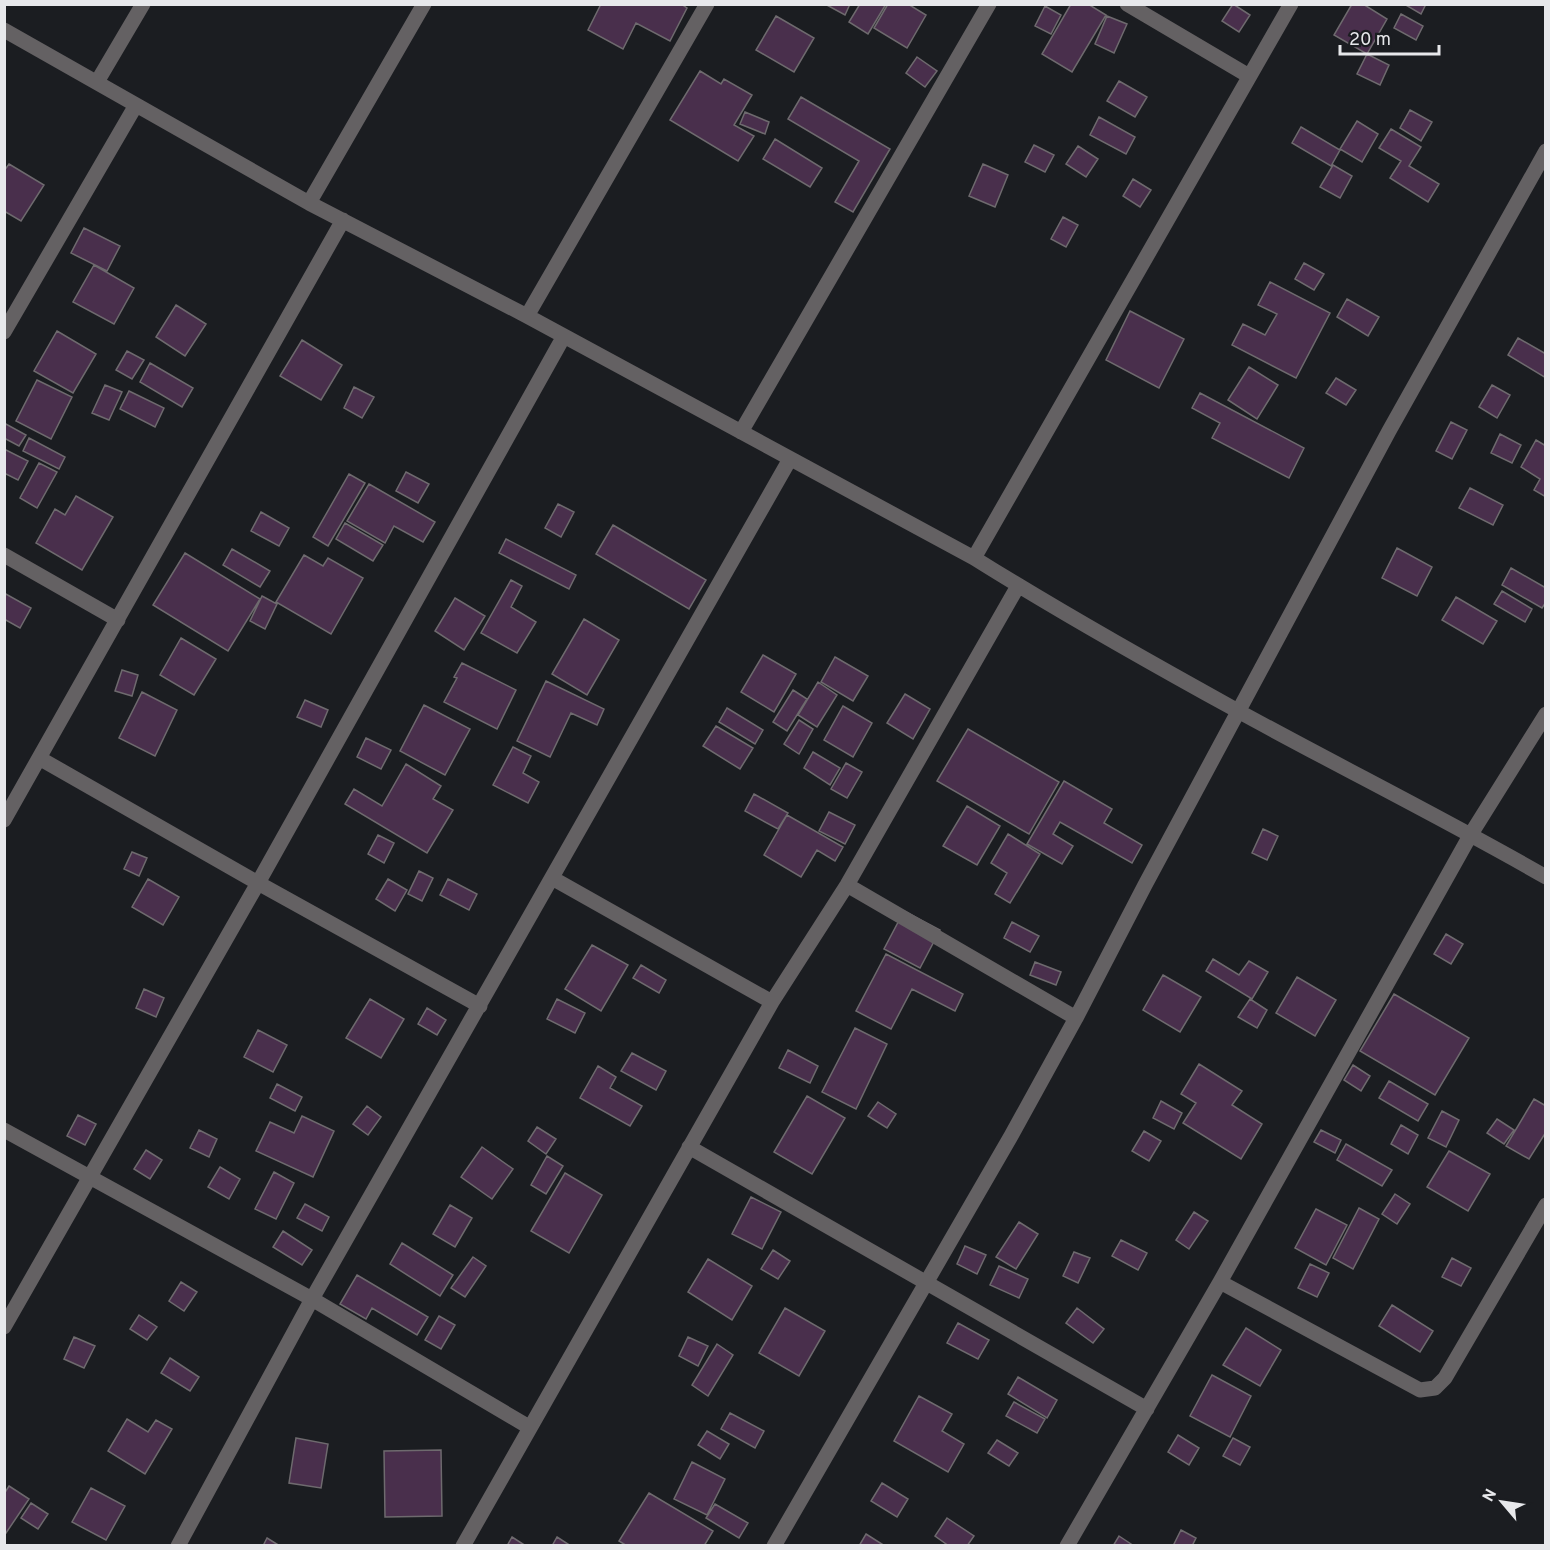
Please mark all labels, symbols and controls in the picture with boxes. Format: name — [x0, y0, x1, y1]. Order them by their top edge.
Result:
scale bar — [1340, 18, 1439, 56]
text: 20 m — [1349, 29, 1391, 52]
north arrow — [1472, 1472, 1532, 1532]
text: N — [1479, 1486, 1502, 1506]

